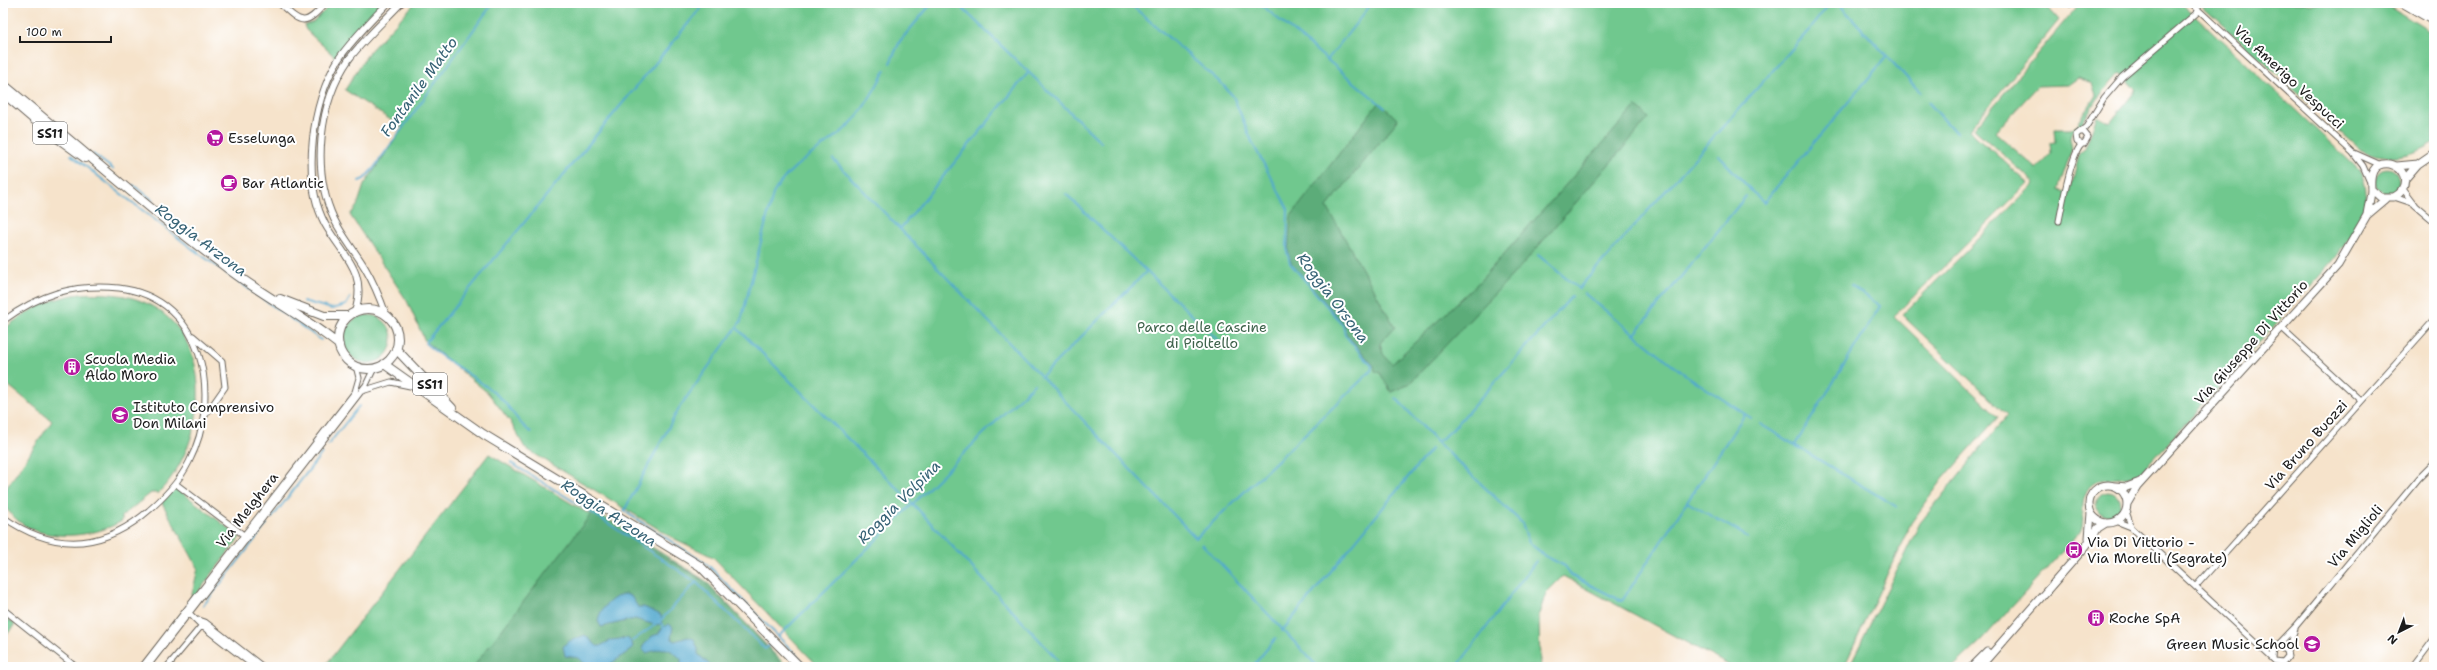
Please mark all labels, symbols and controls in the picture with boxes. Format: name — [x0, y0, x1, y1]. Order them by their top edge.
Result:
scale bar — [20, 18, 111, 44]
street label: Via Amerigo Vespucci — [2230, 21, 2348, 133]
text: 100 m — [26, 24, 62, 40]
water label: Fontanile Matto — [376, 33, 462, 141]
road number: SS11 — [33, 122, 67, 144]
supermarket icon: Esselunga — [205, 128, 225, 148]
place label: Esselunga — [228, 129, 296, 147]
cafe icon: Bar Atlantic — [219, 173, 239, 193]
place label: Bar Atlantic — [242, 174, 324, 192]
water label: Roggia Arzona — [151, 199, 251, 281]
water label: Roggia Orsona — [1292, 249, 1374, 347]
street label: Via Giuseppe Di Vittorio — [2190, 276, 2312, 408]
park label: Parco delle Cascine di Pioltello — [1137, 318, 1267, 352]
place label: Scuola Media Aldo Moro — [85, 350, 176, 384]
building icon: Scuola Media Aldo Moro — [62, 357, 82, 377]
road number: SS11 — [413, 373, 447, 395]
street label: Via Bruno Buozzi — [2261, 396, 2351, 494]
place label: Istituto Comprensivo Don Milani — [133, 398, 274, 432]
school or university icon: Istituto Comprensivo Don Milani — [110, 405, 130, 425]
water label: Roggia Volpina — [853, 456, 945, 548]
street label: Via Melghera — [212, 468, 282, 551]
water label: Roggia Arzona — [558, 475, 660, 551]
street label: Via Miglioli — [2323, 501, 2387, 571]
place label: Via Di Vittorio - Via Morelli (Segrate) — [2087, 533, 2227, 567]
bus stop icon: Via Di Vittorio - Via Morelli (Segrate) — [2064, 540, 2084, 560]
building icon: Roche SpA — [2086, 608, 2106, 628]
place label: Roche SpA — [2109, 609, 2180, 627]
north arrow — [2379, 612, 2419, 652]
text: N — [2384, 630, 2401, 648]
school or university icon: Green Music School — [2302, 634, 2322, 654]
place label: Green Music School — [2166, 635, 2300, 653]

